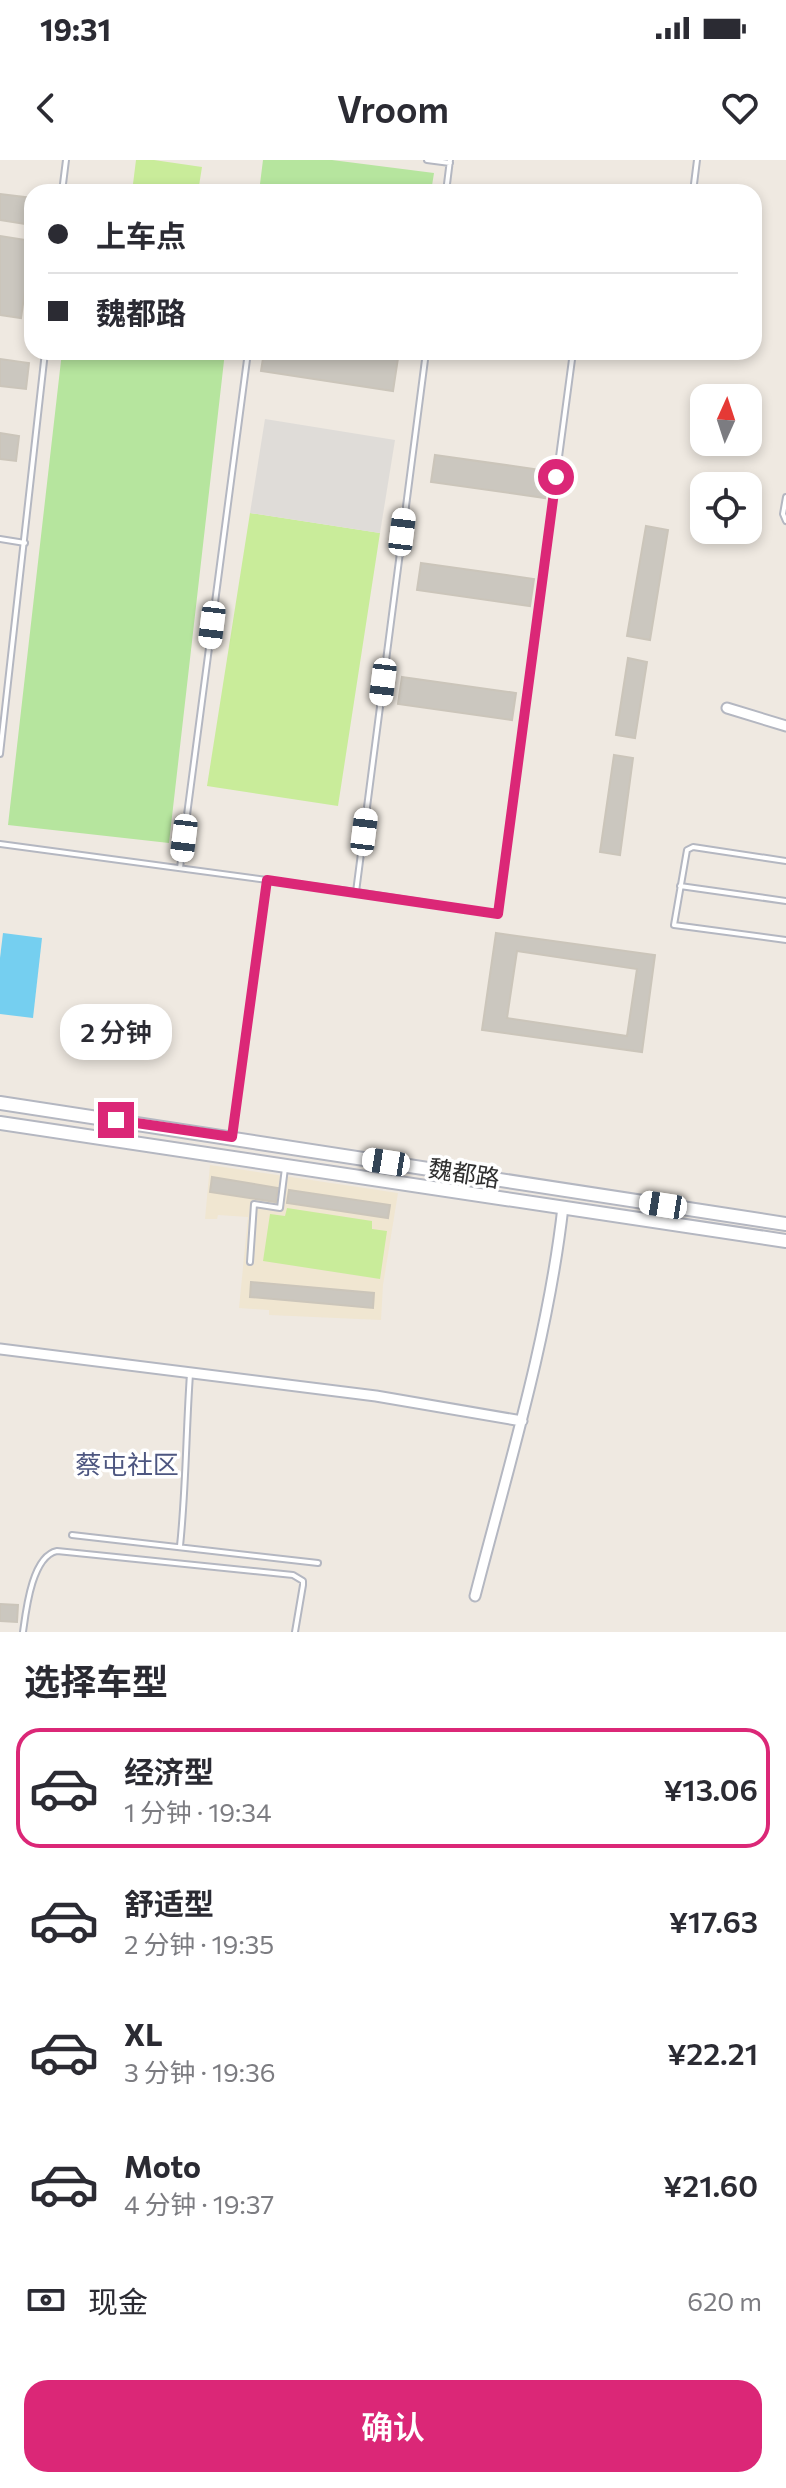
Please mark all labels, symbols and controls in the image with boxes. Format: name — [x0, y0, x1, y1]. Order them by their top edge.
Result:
text: 19:31 — [40, 10, 111, 47]
icon: back — [24, 86, 68, 130]
text: Vroom — [337, 86, 449, 130]
icon: heart — [718, 86, 762, 130]
text: 上车点 — [96, 216, 186, 253]
text: 魏都路 — [96, 293, 186, 330]
north arrow — [690, 384, 762, 456]
map controls — [690, 384, 762, 544]
route start — [538, 459, 574, 495]
button: locate — [690, 472, 762, 544]
car — [387, 507, 417, 557]
car — [197, 600, 227, 650]
car — [368, 657, 398, 707]
car — [349, 807, 379, 857]
car — [169, 813, 199, 863]
callout: 2 分钟 — [60, 1004, 172, 1060]
text: 2 分钟 — [80, 1016, 152, 1047]
route end — [98, 1102, 134, 1138]
car — [360, 1146, 412, 1178]
street label: 魏都路 — [426, 1153, 502, 1192]
car — [637, 1189, 689, 1221]
district label: 蔡屯社区 — [75, 1448, 179, 1479]
text: 选择车型 — [24, 1658, 168, 1702]
icon: car — [28, 1752, 100, 1824]
text: 经济型 — [124, 1752, 214, 1789]
text: ¥13.06 — [663, 1770, 758, 1807]
text: 1 分钟 · 19:34 — [124, 1796, 272, 1827]
icon: car — [28, 1884, 100, 1956]
text: 舒适型 — [124, 1884, 214, 1921]
text: ¥17.63 — [669, 1902, 758, 1939]
text: 2 分钟 · 19:35 — [124, 1928, 274, 1959]
text: XL — [124, 2015, 163, 2052]
icon: car — [28, 2016, 100, 2088]
text: ¥22.21 — [667, 2034, 758, 2071]
text: 3 分钟 · 19:36 — [124, 2056, 276, 2087]
text: Moto — [124, 2147, 201, 2184]
icon: car — [28, 2148, 100, 2220]
text: ¥21.60 — [663, 2166, 758, 2203]
text: 4 分钟 · 19:37 — [124, 2188, 274, 2219]
icon: cash — [24, 2278, 68, 2322]
text: 现金 — [88, 2282, 148, 2319]
text: 620 m — [687, 2285, 762, 2316]
button: 确认 — [24, 2380, 762, 2472]

